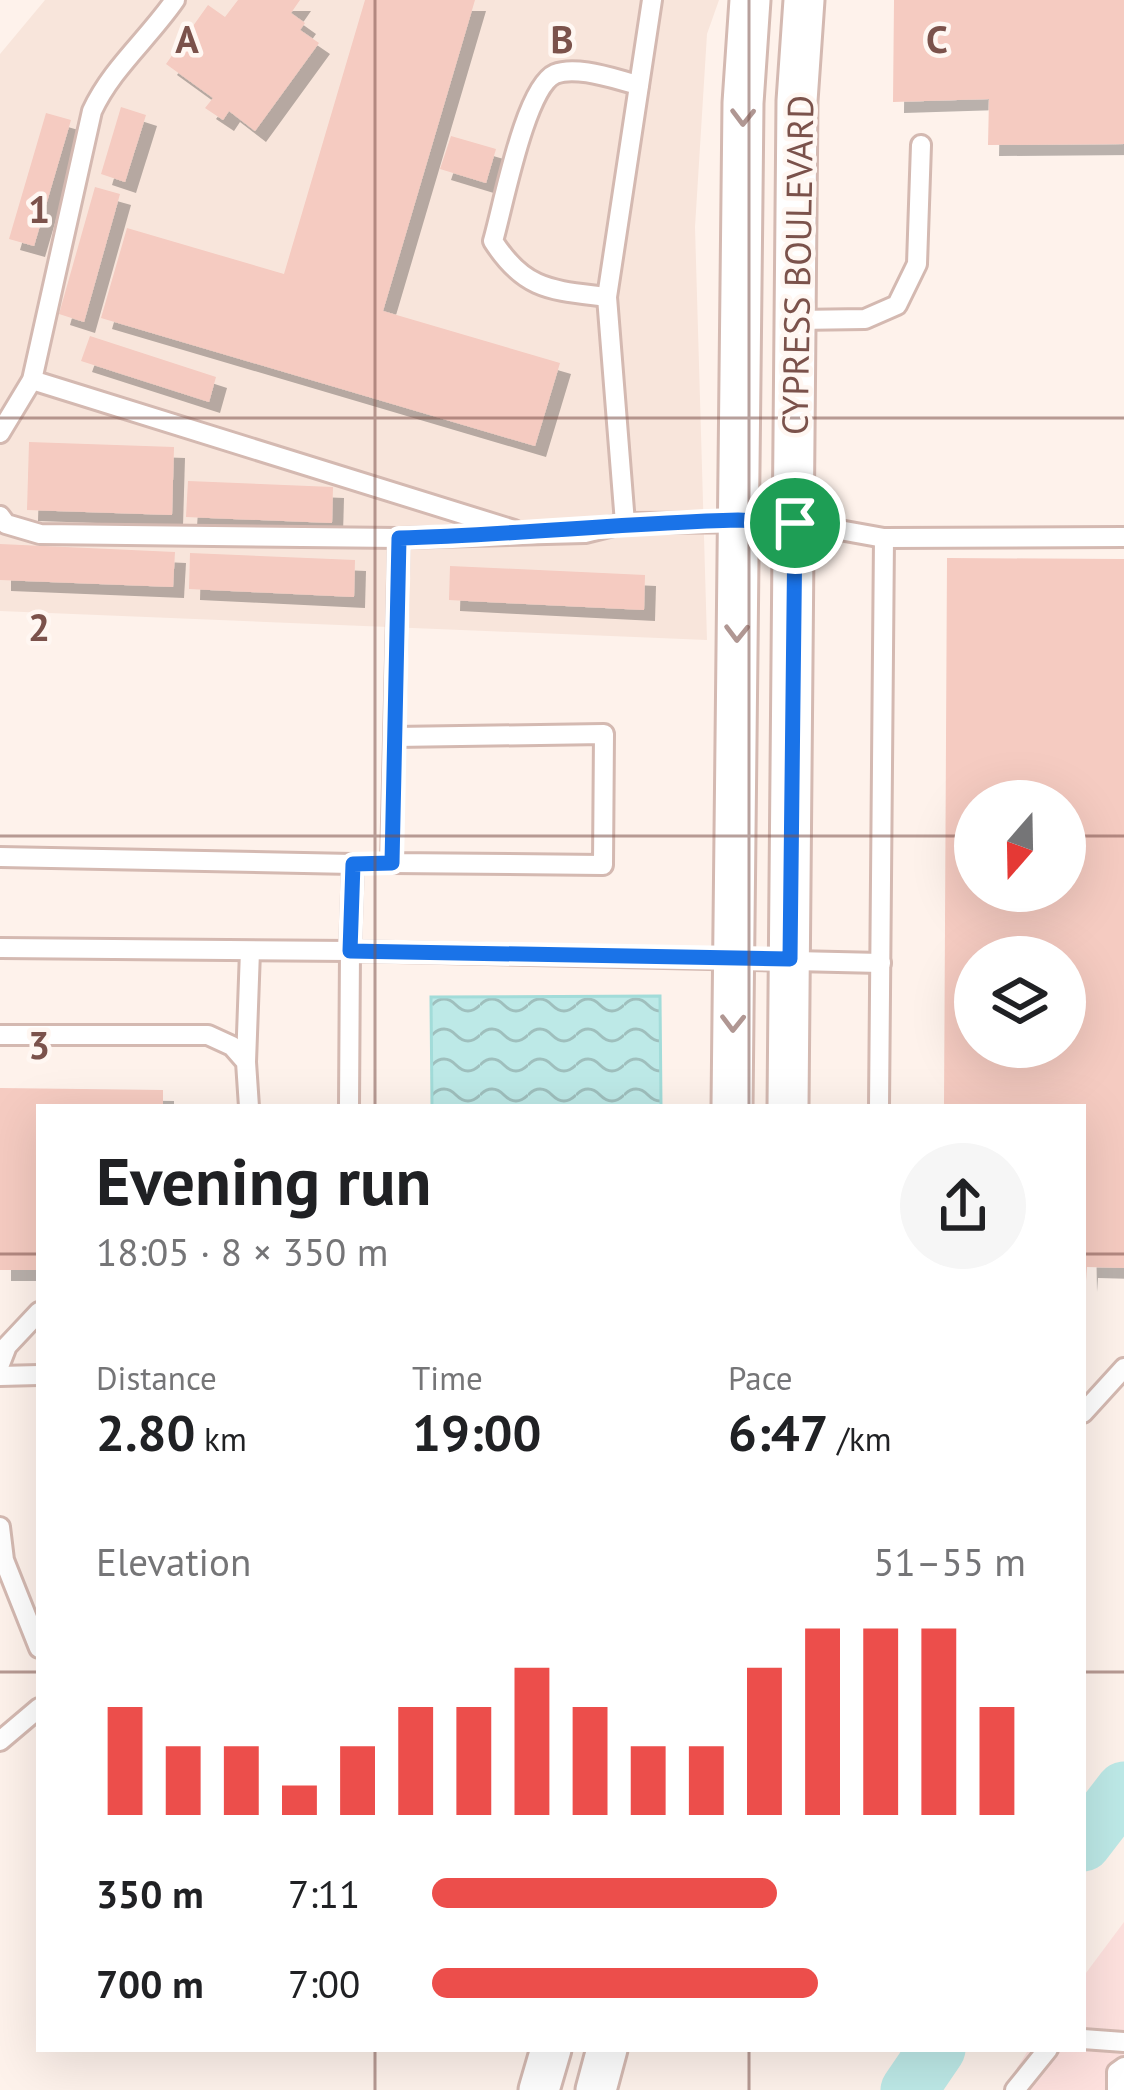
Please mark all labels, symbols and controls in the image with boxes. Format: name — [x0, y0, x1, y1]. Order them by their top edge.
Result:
text: A — [175, 13, 199, 64]
text: B — [550, 13, 574, 64]
text: C — [926, 13, 948, 64]
street label: CYPRESS BOULEVARD — [771, 95, 823, 435]
one-way arrow — [730, 108, 756, 127]
text: 1 — [28, 183, 50, 234]
pin — [744, 472, 846, 574]
icon: arrive — [762, 490, 828, 556]
text: 2 — [28, 601, 50, 652]
one-way arrow — [724, 625, 750, 643]
north arrow — [954, 780, 1086, 912]
map controls — [954, 780, 1086, 1068]
button: layers — [954, 936, 1086, 1068]
one-way arrow — [720, 1015, 746, 1033]
text: 3 — [28, 1019, 50, 1070]
text: Evening run — [96, 1138, 431, 1223]
button: share — [900, 1143, 1026, 1269]
text: 18:05 · 8 × 350 m — [96, 1226, 388, 1277]
text: Distance — [96, 1356, 217, 1399]
text: Time — [412, 1356, 483, 1399]
text: Pace — [728, 1356, 793, 1399]
text: 2.80 — [96, 1399, 195, 1465]
text: 19:00 — [412, 1399, 541, 1465]
text: 6:47 — [728, 1399, 828, 1465]
text: km — [195, 1417, 247, 1460]
text: /km — [828, 1417, 892, 1460]
text: Elevation — [96, 1536, 251, 1587]
text: 51–55 m — [873, 1536, 1026, 1587]
text: 350 m — [96, 1868, 204, 1919]
text: 7:11 — [288, 1868, 360, 1919]
text: 700 m — [96, 1958, 204, 2009]
text: 7:00 — [288, 1958, 360, 2009]

